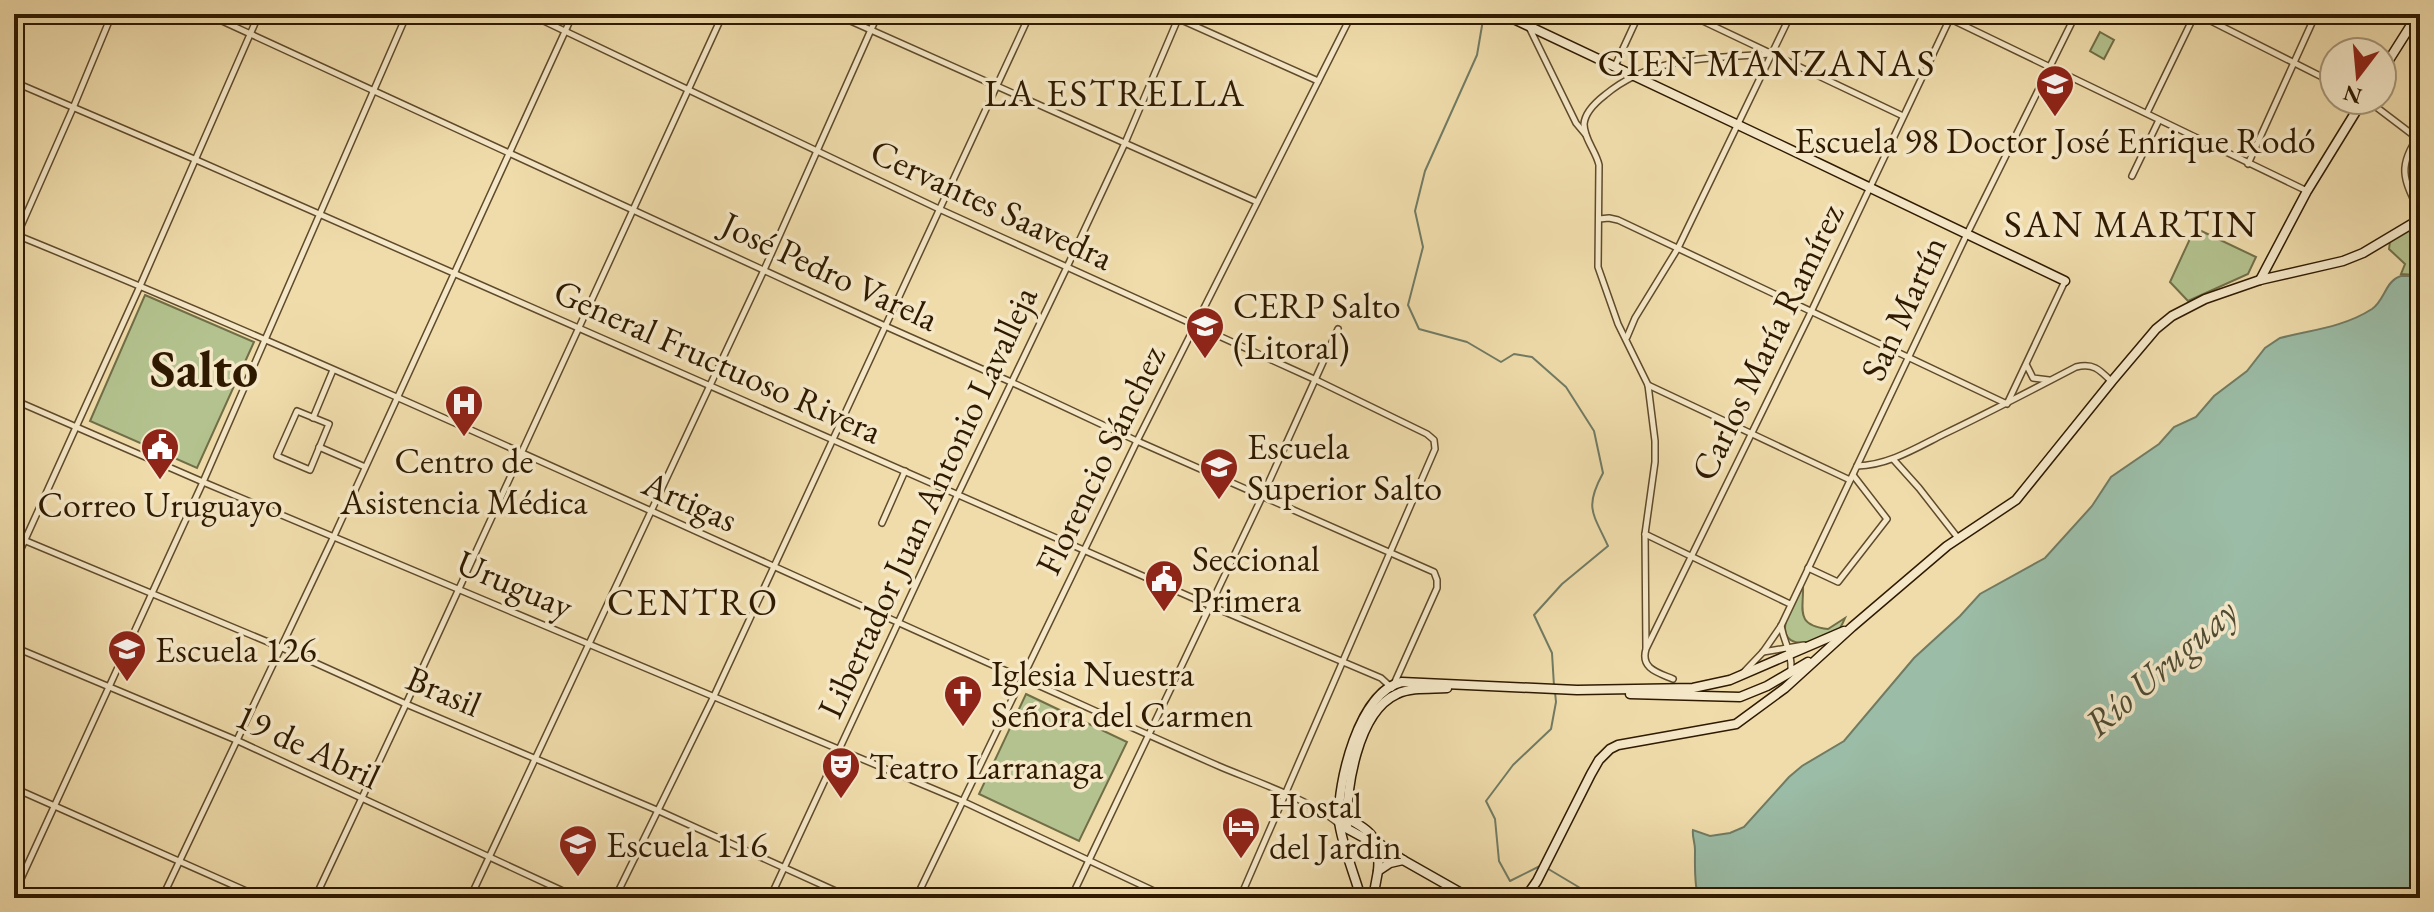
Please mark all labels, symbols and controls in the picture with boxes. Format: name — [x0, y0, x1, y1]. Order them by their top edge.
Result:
north arrow — [2318, 36, 2398, 116]
district label: CIEN MANZANAS — [1598, 38, 1936, 87]
school or university icon: Escuela 98 Doctor José Enrique Rodó — [2034, 63, 2076, 118]
district label: LA ESTRELLA — [984, 68, 1246, 117]
text: N — [2340, 78, 2365, 111]
place label: Escuela 98 Doctor José Enrique Rodó — [1794, 117, 2316, 164]
street label: Cervantes Saavedra — [863, 127, 1121, 281]
street label: Carlos María Ramírez — [1680, 196, 1855, 488]
street label: José Pedro Varela — [711, 199, 947, 342]
district label: SAN MARTIN — [2004, 199, 2258, 248]
street label: San Martín — [1849, 228, 1957, 388]
street label: General Fructuoso Rivera — [547, 268, 890, 455]
street label: Libertador Juan Antonio Lavalleja — [806, 278, 1048, 725]
place label: CERP Salto (Litoral) — [1233, 282, 1400, 370]
school or university icon: CERP Salto (Litoral) — [1184, 305, 1226, 360]
district label: Salto — [150, 335, 258, 402]
street label: Florencio Sánchez — [1024, 337, 1176, 582]
hospital icon: Centro de Asistencia Médica — [443, 383, 485, 438]
place label: Escuela Superior Salto — [1247, 423, 1442, 511]
public building icon: Correo Uruguayo — [139, 426, 181, 481]
place label: Centro de Asistencia Médica — [339, 437, 588, 525]
school or university icon: Escuela Superior Salto — [1198, 446, 1240, 501]
street label: Artigas — [634, 459, 745, 543]
place label: Correo Uruguayo — [37, 481, 283, 528]
place label: Seccional Primera — [1192, 535, 1320, 623]
street label: Uruguay — [450, 539, 581, 630]
public building icon: Seccional Primera — [1143, 558, 1185, 613]
district label: CENTRO — [607, 577, 779, 626]
water label: Río Uruguay — [2073, 587, 2247, 747]
place label: Escuela 126 — [155, 626, 317, 673]
school or university icon: Escuela 126 — [106, 628, 148, 683]
place label: Iglesia Nuestra Señora del Carmen — [991, 650, 1253, 738]
street label: Brasil — [400, 654, 488, 728]
church icon: Iglesia Nuestra Señora del Carmen — [942, 673, 984, 728]
street label: 19 de Abril — [228, 692, 388, 800]
place label: Teatro Larranaga — [869, 743, 1104, 790]
theatre icon: Teatro Larranaga — [820, 745, 862, 800]
place label: Hostal del Jardin — [1269, 782, 1402, 870]
hotel icon: Hostal del Jardin — [1220, 805, 1262, 860]
place label: Escuela 116 — [606, 821, 768, 868]
school or university icon: Escuela 116 — [557, 823, 599, 878]

